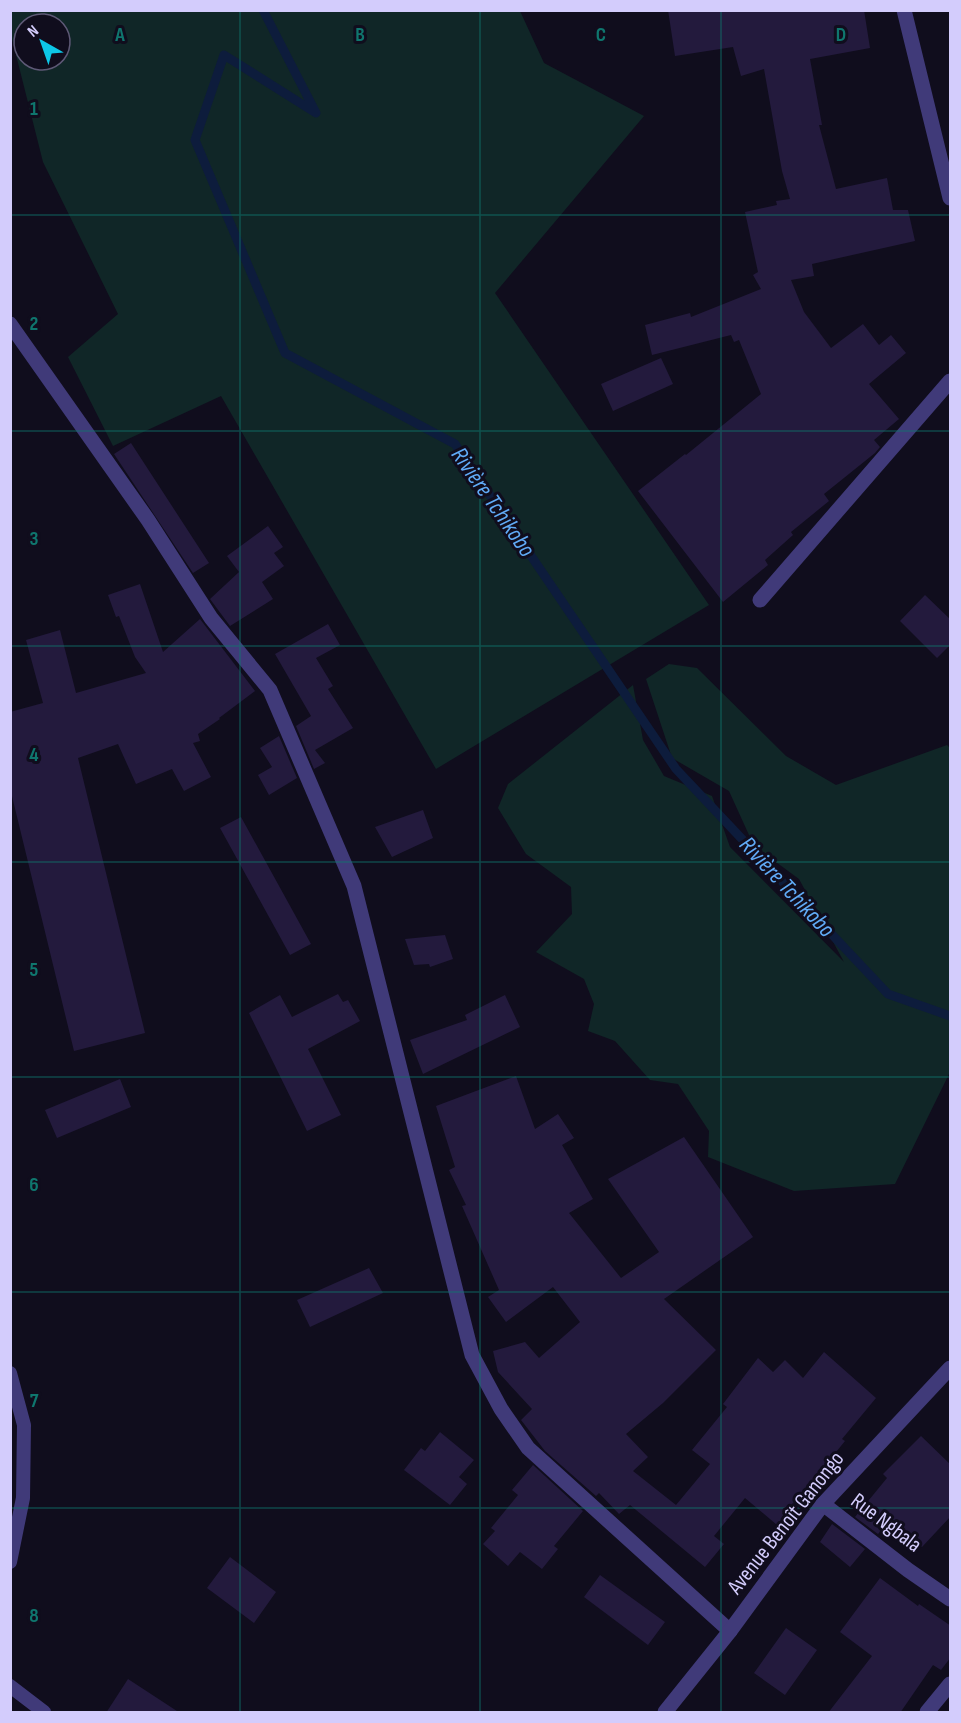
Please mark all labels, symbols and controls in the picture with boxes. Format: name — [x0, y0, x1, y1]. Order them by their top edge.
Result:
north arrow — [12, 12, 72, 72]
text: N — [24, 22, 43, 42]
text: A — [114, 23, 125, 47]
text: B — [355, 23, 365, 47]
text: C — [596, 23, 606, 47]
text: D — [836, 23, 846, 47]
text: 1 — [30, 97, 38, 121]
text: 2 — [30, 312, 38, 336]
water label: Rivière Tchikobo — [445, 442, 541, 563]
text: 3 — [30, 527, 39, 551]
text: 4 — [29, 743, 39, 767]
water label: Rivière Tchikobo — [733, 831, 841, 944]
text: 5 — [30, 958, 39, 982]
text: 6 — [29, 1173, 39, 1197]
text: 7 — [30, 1389, 39, 1413]
street label: Avenue Benoît Ganongo — [721, 1446, 850, 1601]
street label: Rue Ngbala — [845, 1488, 927, 1558]
text: 8 — [29, 1604, 39, 1628]

